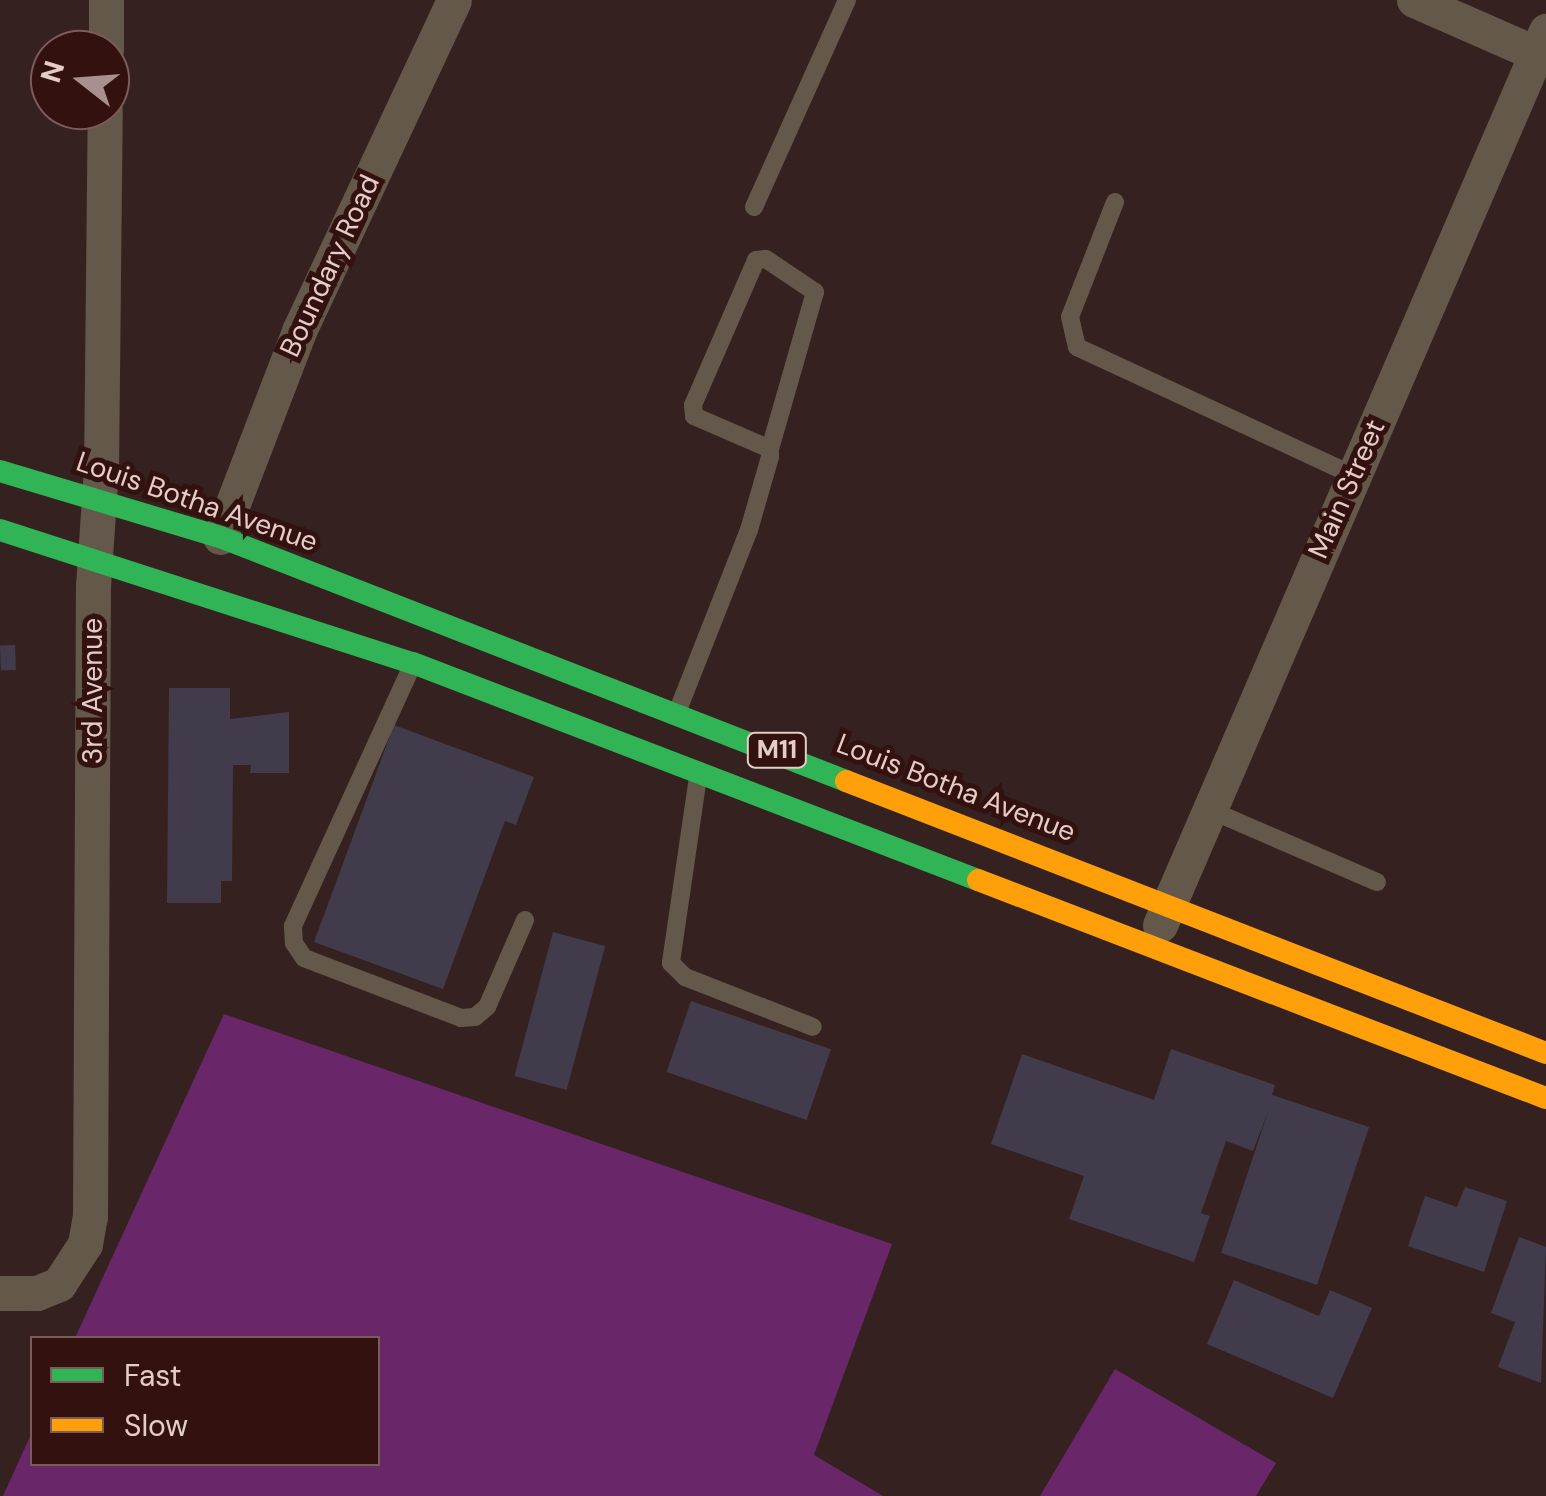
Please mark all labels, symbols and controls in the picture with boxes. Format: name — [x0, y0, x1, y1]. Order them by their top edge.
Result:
north arrow — [30, 30, 130, 130]
text: N — [32, 57, 73, 87]
street label: Boundary Road — [273, 170, 387, 362]
street label: Main Street — [1301, 414, 1393, 564]
street label: Louis Botha Avenue — [72, 445, 322, 559]
street label: 3rd Avenue — [76, 618, 110, 764]
street label: Louis Botha Avenue — [832, 727, 1080, 849]
road number: M11 — [744, 730, 810, 770]
legend — [30, 1336, 380, 1466]
text: Fast — [124, 1356, 182, 1395]
text: Slow — [124, 1406, 188, 1445]

